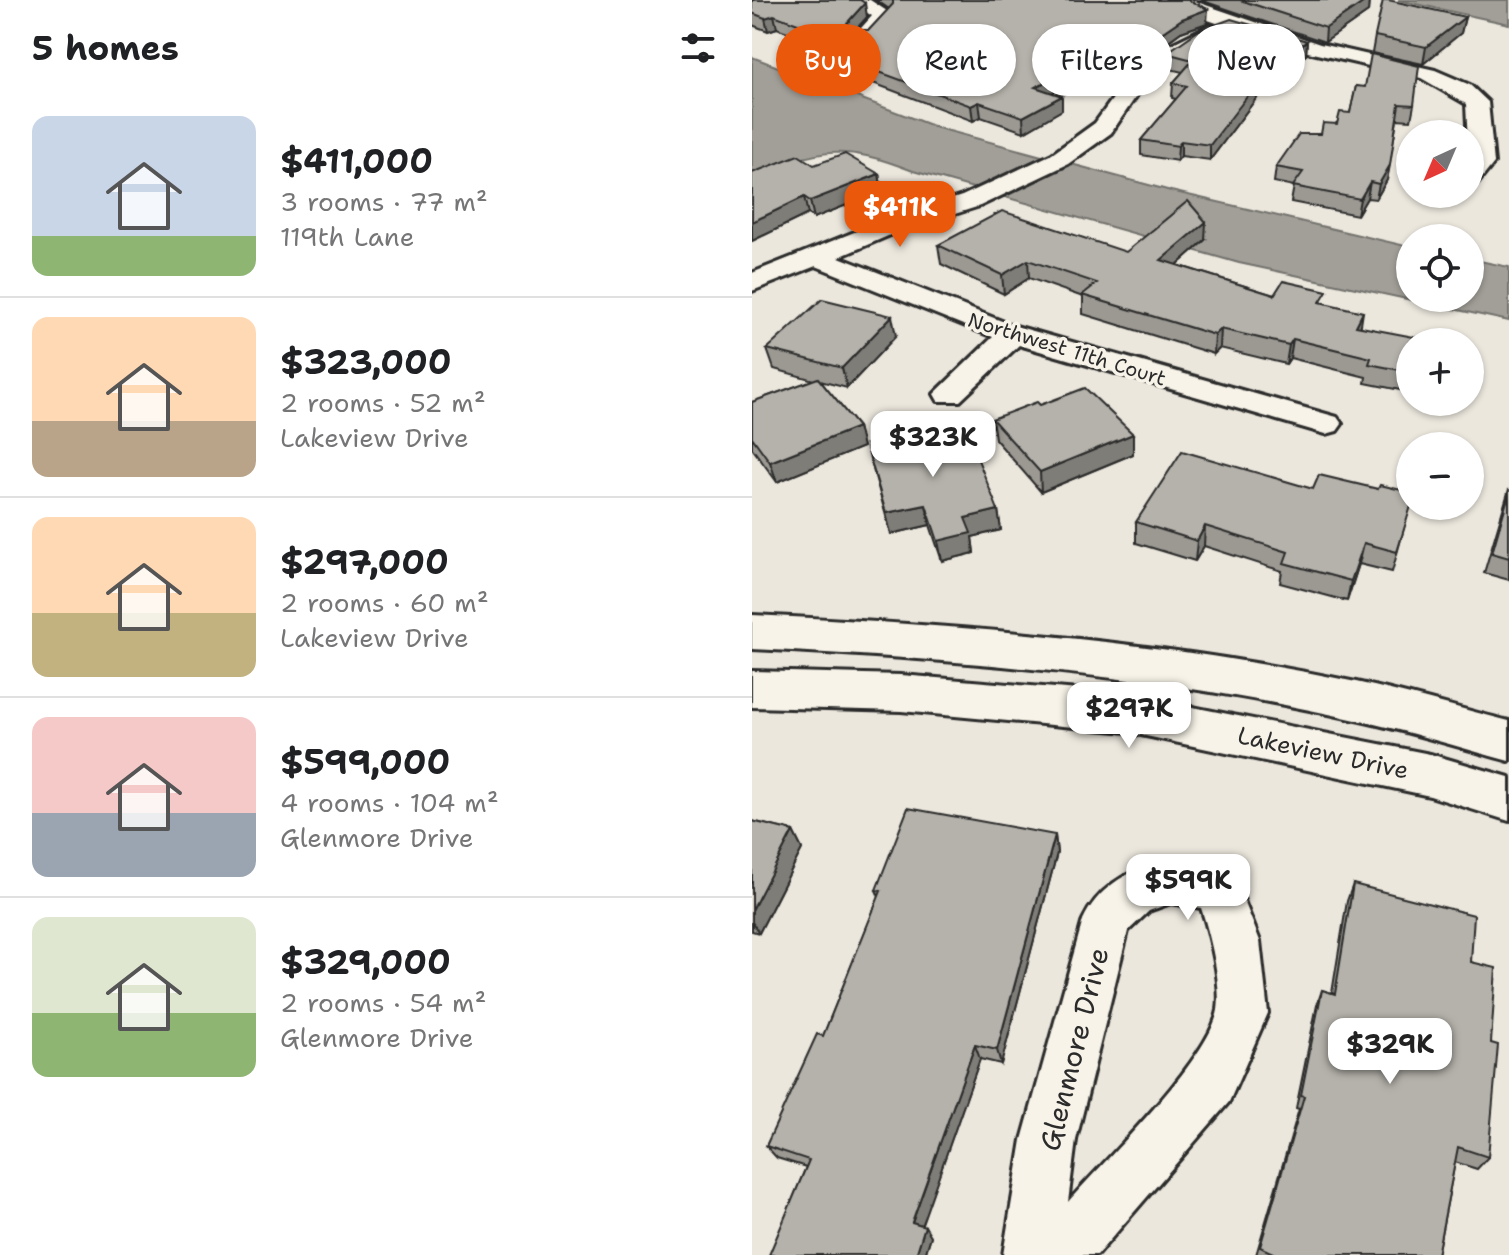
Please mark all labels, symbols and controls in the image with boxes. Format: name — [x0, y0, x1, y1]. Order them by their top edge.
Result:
chip: Buy — [776, 24, 881, 96]
chip: Rent — [897, 24, 1016, 96]
chip: Filters — [1032, 24, 1172, 96]
chip: New — [1188, 24, 1305, 96]
text: 5 homes — [32, 25, 179, 71]
icon: filters — [676, 26, 720, 70]
north arrow — [1396, 120, 1484, 208]
map controls — [1396, 120, 1484, 520]
text: $411,000 — [280, 138, 433, 184]
icon: home — [96, 148, 192, 244]
pin: $411K — [844, 181, 956, 249]
text: 3 rooms · 77 m² — [280, 184, 488, 219]
text: $411K — [863, 189, 938, 224]
text: 119th Lane — [280, 219, 414, 254]
button: locate — [1396, 224, 1484, 312]
street label: Northwest 11th Court — [965, 306, 1169, 392]
button: + — [1396, 328, 1484, 416]
text: $323,000 — [280, 339, 452, 385]
icon: home — [96, 349, 192, 445]
text: 2 rooms · 52 m² — [280, 385, 486, 420]
pin: $323K — [877, 411, 989, 479]
text: $323K — [889, 419, 977, 454]
text: Lakeview Drive — [280, 420, 469, 455]
button: − — [1396, 432, 1484, 520]
text: $297,000 — [280, 539, 449, 585]
icon: home — [96, 549, 192, 645]
text: 2 rooms · 60 m² — [280, 585, 489, 620]
text: Lakeview Drive — [280, 620, 469, 655]
pin: $297K — [1073, 682, 1185, 750]
text: $297K — [1085, 690, 1173, 725]
street label: Lakeview Drive — [1234, 719, 1412, 787]
text: $599,000 — [280, 739, 450, 785]
icon: home — [96, 749, 192, 845]
text: 4 rooms · 104 m² — [280, 785, 499, 820]
text: Glenmore Drive — [280, 820, 474, 855]
pin: $599K — [1132, 854, 1244, 922]
text: $599K — [1144, 862, 1232, 897]
text: $329,000 — [280, 939, 451, 985]
street label: Glenmore Drive — [1030, 943, 1118, 1155]
icon: home — [96, 949, 192, 1045]
text: 2 rooms · 54 m² — [280, 985, 486, 1020]
pin: $329K — [1334, 1018, 1446, 1086]
text: Glenmore Drive — [280, 1020, 474, 1055]
text: $329K — [1346, 1026, 1434, 1061]

